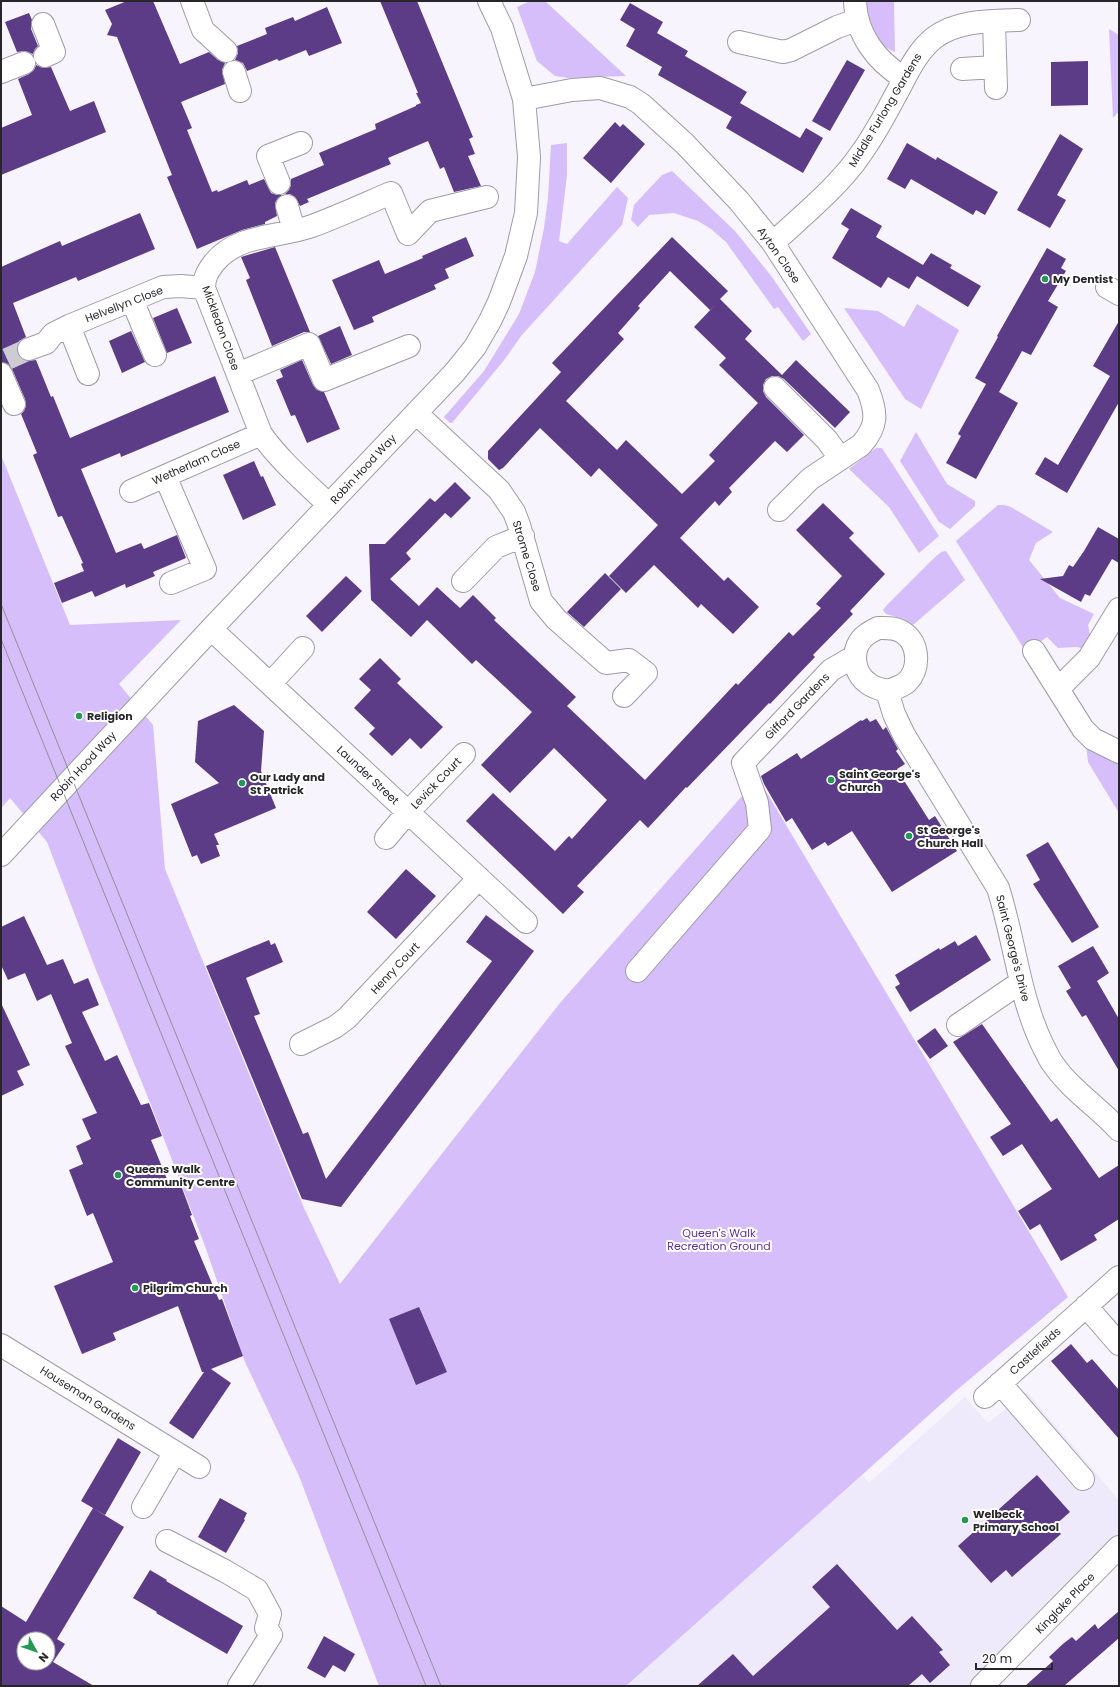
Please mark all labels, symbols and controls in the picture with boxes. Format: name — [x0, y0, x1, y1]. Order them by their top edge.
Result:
street label: Middle Furlong Gardens — [845, 50, 926, 170]
street label: Ayton Close — [754, 224, 804, 287]
place label: My Dentist — [1053, 271, 1113, 287]
marker: My Dentist — [1040, 274, 1050, 284]
street label: Helvellyn Close — [83, 282, 166, 326]
street label: Mickledon Close — [198, 283, 244, 373]
street label: Robin Hood Way — [326, 430, 400, 507]
street label: Wetherlam Close — [149, 435, 243, 489]
street label: Strome Close — [509, 519, 545, 594]
street label: Gifford Gardens — [761, 669, 833, 743]
place label: Religion — [87, 708, 133, 724]
marker: Religion — [74, 711, 84, 721]
street label: Robin Hood Way — [46, 727, 120, 804]
street label: Launder Street — [333, 742, 403, 808]
street label: Levick Court — [407, 754, 465, 812]
place label: Saint George's Church — [839, 766, 920, 795]
place label: Our Lady and St Patrick — [250, 769, 325, 798]
marker: Saint George's Church — [826, 775, 836, 785]
marker: Our Lady and St Patrick — [237, 778, 247, 788]
place label: St George's Church Hall — [917, 822, 983, 851]
marker: St George's Church Hall — [904, 831, 914, 841]
street label: Saint George's Drive — [992, 893, 1034, 1003]
street label: Henry Court — [367, 939, 423, 997]
place label: Queens Walk Community Centre — [126, 1161, 235, 1190]
marker: Queens Walk Community Centre — [113, 1170, 123, 1180]
park label: Queen's Walk Recreation Ground — [667, 1225, 771, 1254]
place label: Pilgrim Church — [143, 1280, 228, 1296]
marker: Pilgrim Church — [130, 1283, 140, 1293]
street label: Castlefields — [1006, 1323, 1064, 1378]
street label: Houseman Gardens — [37, 1362, 139, 1434]
place label: Welbeck Primary School — [973, 1506, 1059, 1535]
marker: Welbeck Primary School — [960, 1515, 970, 1525]
street label: Kinglake Place — [1032, 1569, 1098, 1637]
north arrow — [16, 1631, 56, 1671]
scale bar — [976, 1645, 1052, 1671]
text: N — [35, 1649, 52, 1666]
text: 20 m — [982, 1650, 1012, 1667]

